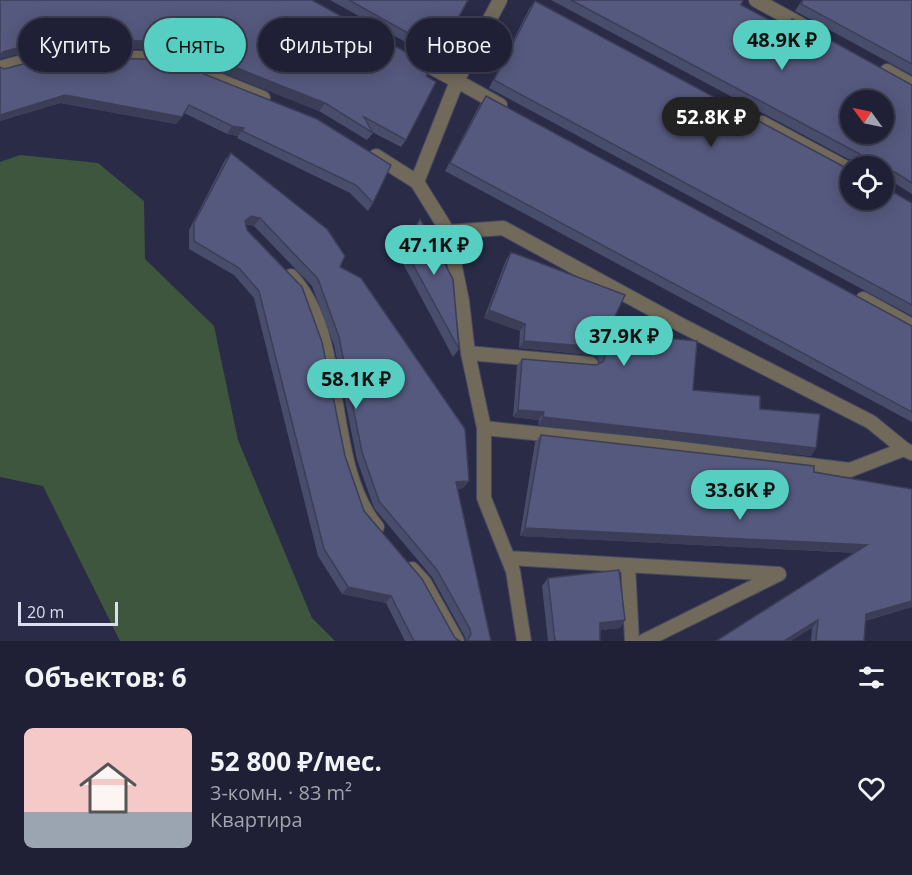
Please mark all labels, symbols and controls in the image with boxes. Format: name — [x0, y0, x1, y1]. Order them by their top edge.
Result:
chip: Купить — [18, 18, 132, 72]
chip: Снять — [144, 18, 246, 72]
chip: Фильтры — [258, 18, 394, 72]
chip: Новое — [406, 18, 512, 72]
pin: 48.9K ₽ — [727, 20, 837, 71]
text: 48.9K ₽ — [747, 26, 817, 53]
north arrow — [840, 90, 894, 144]
map controls — [840, 90, 894, 210]
pin: 52.8K ₽ — [656, 97, 766, 148]
text: 52.8K ₽ — [676, 103, 746, 130]
button: locate — [840, 156, 894, 210]
pin: 47.1K ₽ — [379, 225, 489, 276]
text: 47.1K ₽ — [399, 231, 469, 258]
pin: 37.9K ₽ — [569, 316, 679, 367]
text: 37.9K ₽ — [589, 322, 659, 349]
pin: 58.1K ₽ — [301, 359, 411, 410]
text: 58.1K ₽ — [321, 365, 391, 392]
pin: 33.6K ₽ — [685, 470, 795, 521]
text: 33.6K ₽ — [705, 476, 775, 503]
scale bar — [18, 599, 118, 626]
text: 20 m — [27, 601, 64, 623]
text: Объектов: 6 — [24, 659, 187, 695]
icon: filters — [855, 661, 888, 694]
text: 52 800 ₽/мес. — [210, 743, 382, 779]
icon: home — [72, 752, 144, 824]
icon: heart — [855, 772, 888, 805]
text: 3-комн. · 83 m² — [210, 779, 352, 806]
text: Квартира — [210, 806, 303, 833]

